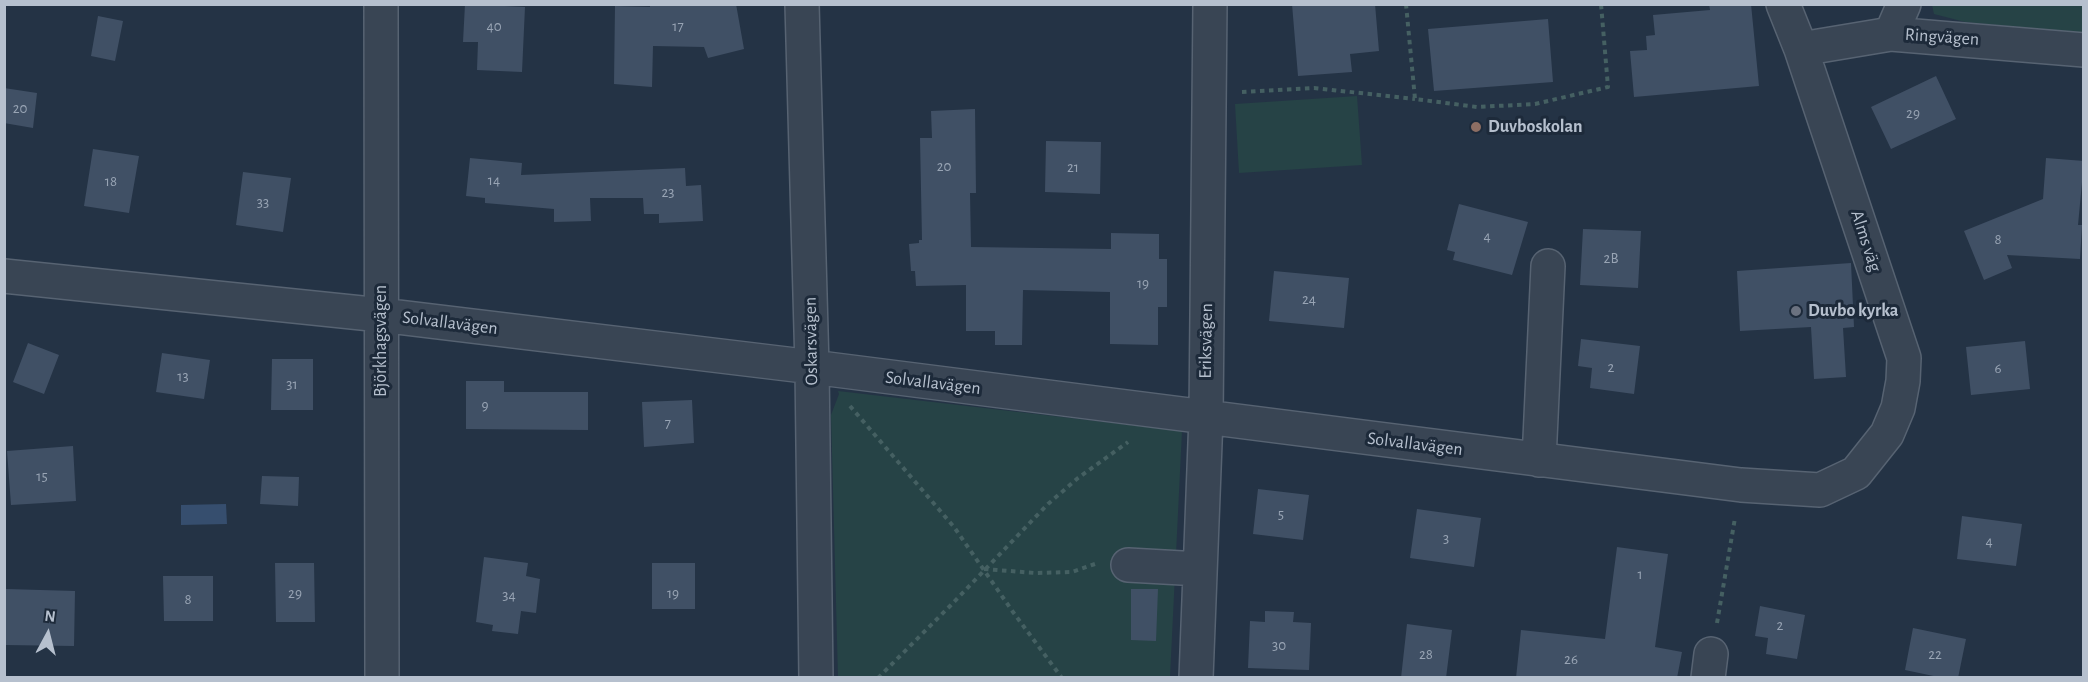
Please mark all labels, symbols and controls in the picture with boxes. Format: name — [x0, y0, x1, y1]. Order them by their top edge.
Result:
house number: 40 — [486, 17, 502, 35]
house number: 17 — [672, 17, 684, 35]
street label: Ringvägen — [1904, 24, 1980, 50]
house number: 20 — [13, 99, 27, 117]
house number: 29 — [1906, 104, 1920, 122]
place label: Duvboskolan — [1488, 116, 1583, 138]
marker: Duvboskolan — [1469, 120, 1483, 134]
house number: 20 — [937, 157, 951, 175]
house number: 21 — [1067, 158, 1079, 176]
house number: 14 — [488, 171, 500, 189]
house number: 18 — [105, 172, 117, 190]
house number: 23 — [661, 183, 675, 201]
house number: 33 — [257, 193, 269, 211]
street label: Alms väg — [1846, 208, 1886, 274]
house number: 4 — [1483, 227, 1491, 245]
house number: 8 — [1994, 230, 2002, 248]
house number: 2B — [1604, 249, 1618, 267]
house number: 19 — [1137, 274, 1149, 292]
street label: Björkhagsvägen — [370, 285, 392, 397]
house number: 24 — [1302, 290, 1316, 308]
street label: Oskarsvägen — [799, 297, 823, 385]
place label: Duvbo kyrka — [1808, 300, 1898, 322]
street label: Eriksvägen — [1195, 303, 1217, 379]
marker: Duvbo kyrka — [1789, 304, 1803, 318]
street label: Solvallavägen — [401, 306, 499, 340]
house number: 2 — [1608, 358, 1614, 376]
house number: 6 — [1994, 359, 2002, 377]
street label: Solvallavägen — [884, 366, 982, 400]
house number: 13 — [177, 367, 189, 385]
house number: 31 — [286, 375, 298, 393]
house number: 9 — [481, 396, 489, 414]
house number: 7 — [665, 414, 671, 432]
street label: Solvallavägen — [1366, 427, 1464, 461]
house number: 15 — [36, 467, 48, 485]
house number: 5 — [1278, 505, 1284, 523]
house number: 3 — [1443, 529, 1449, 547]
house number: 4 — [1985, 532, 1993, 550]
house number: 1 — [1637, 565, 1643, 583]
house number: 29 — [288, 584, 302, 602]
house number: 19 — [667, 584, 679, 602]
house number: 34 — [502, 586, 516, 604]
house number: 8 — [184, 590, 192, 608]
north arrow — [18, 604, 78, 664]
text: N — [44, 608, 57, 625]
house number: 2 — [1777, 616, 1783, 634]
house number: 30 — [1272, 636, 1286, 654]
house number: 28 — [1419, 645, 1433, 663]
house number: 22 — [1928, 645, 1942, 663]
house number: 26 — [1564, 650, 1578, 668]

